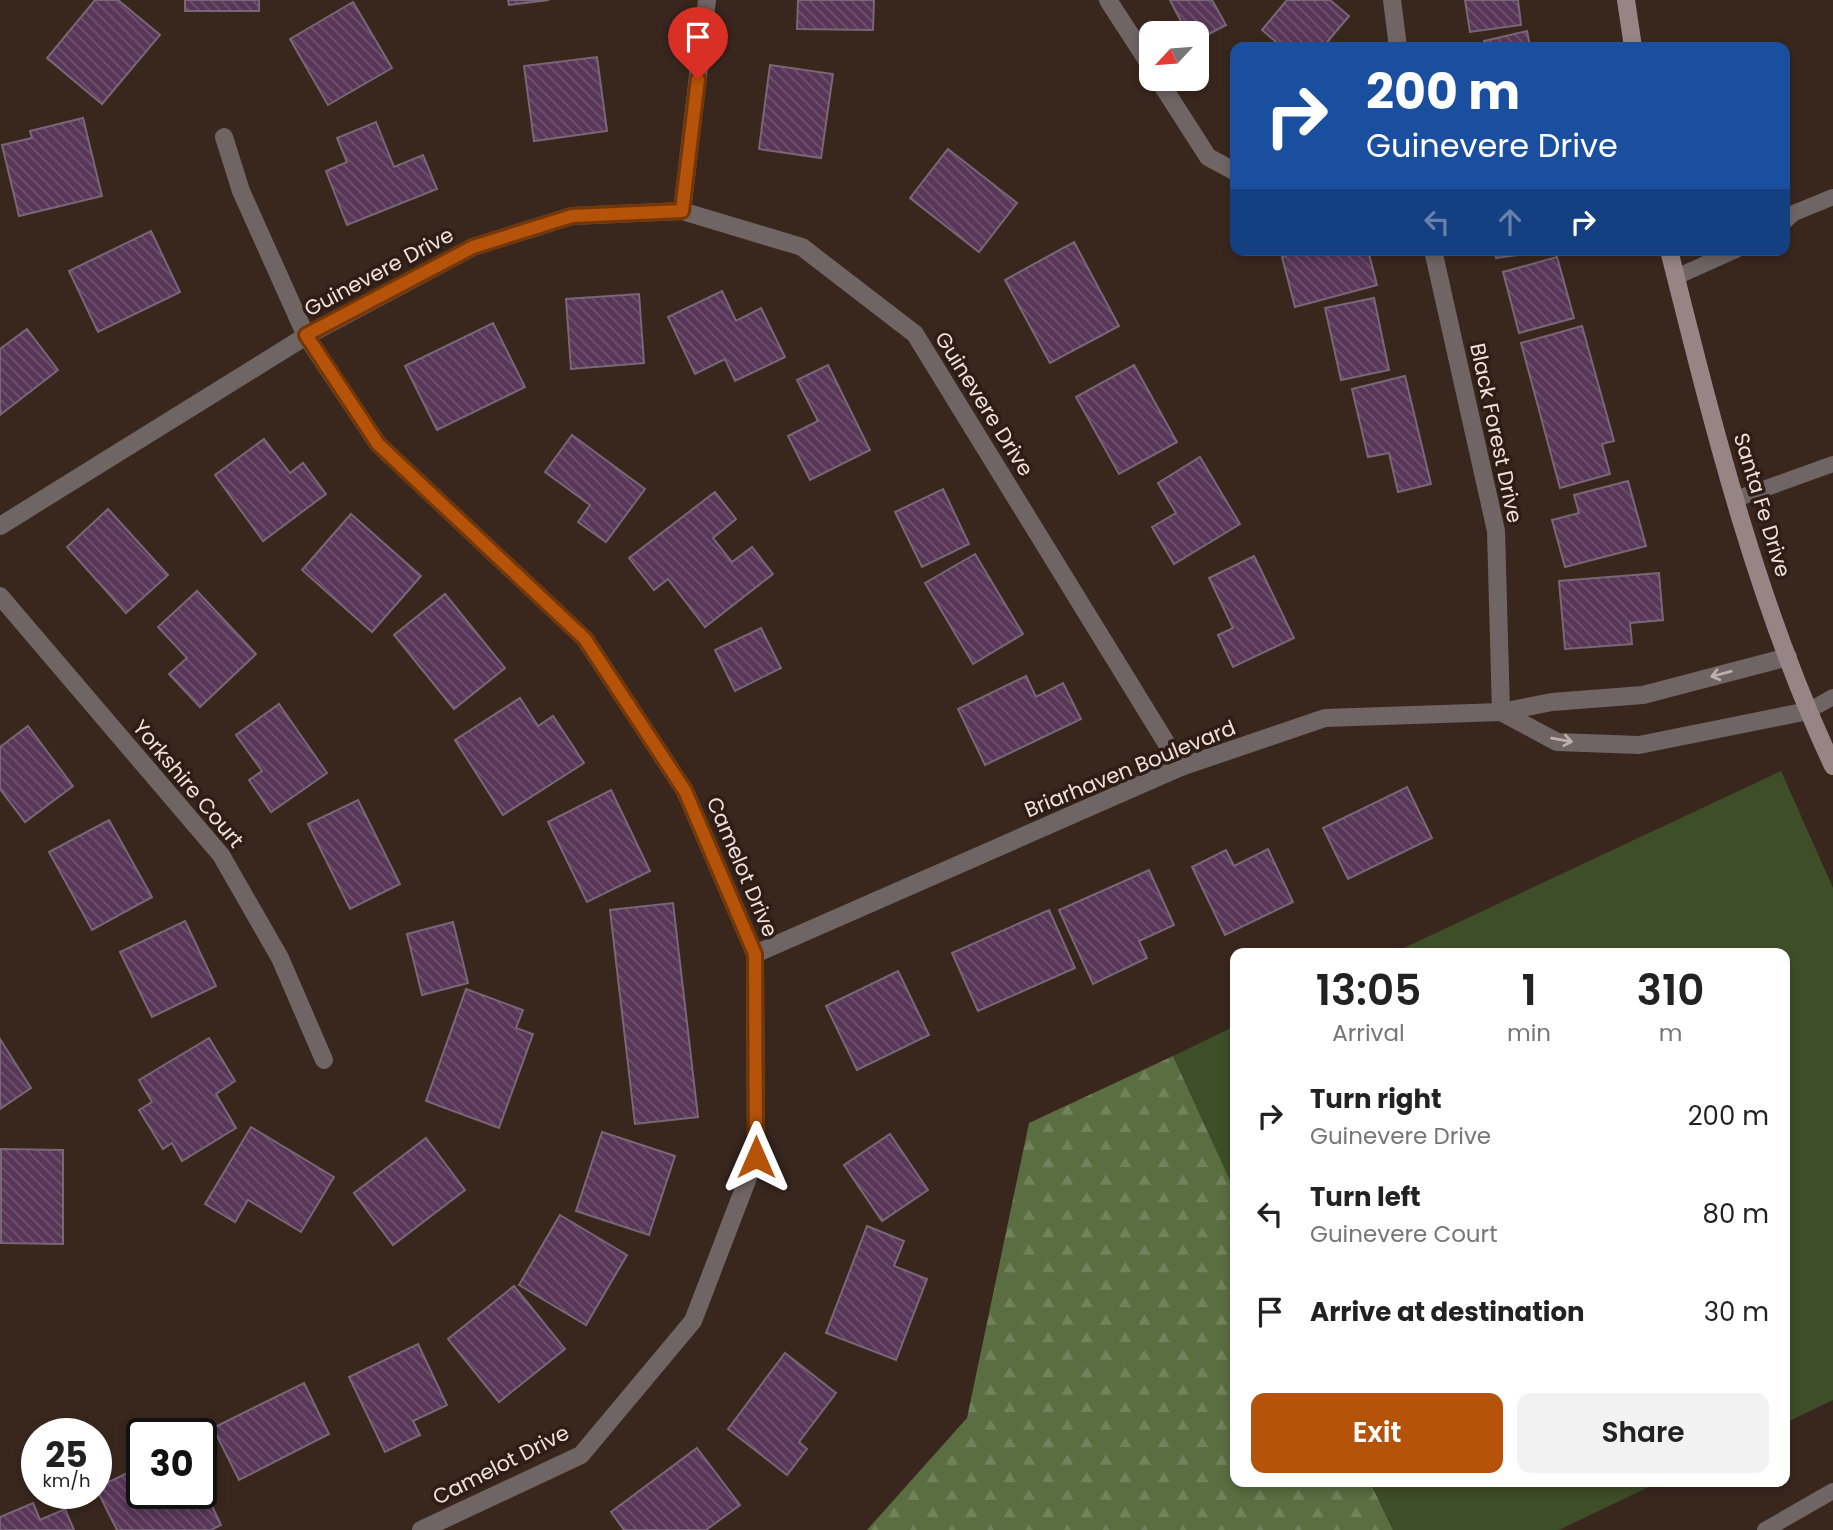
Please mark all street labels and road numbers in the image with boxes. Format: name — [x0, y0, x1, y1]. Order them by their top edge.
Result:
street label: Guinevere Drive — [299, 220, 459, 323]
street label: Guinevere Drive — [928, 326, 1041, 482]
street label: Black Forest Drive — [1463, 340, 1530, 525]
street label: Santa Fe Drive — [1727, 429, 1798, 580]
street label: Yorkshire Court — [126, 713, 251, 854]
street label: Briarhaven Boulevard — [1020, 713, 1240, 824]
street label: Camelot Drive — [700, 792, 785, 941]
street label: Camelot Drive — [428, 1418, 574, 1511]

